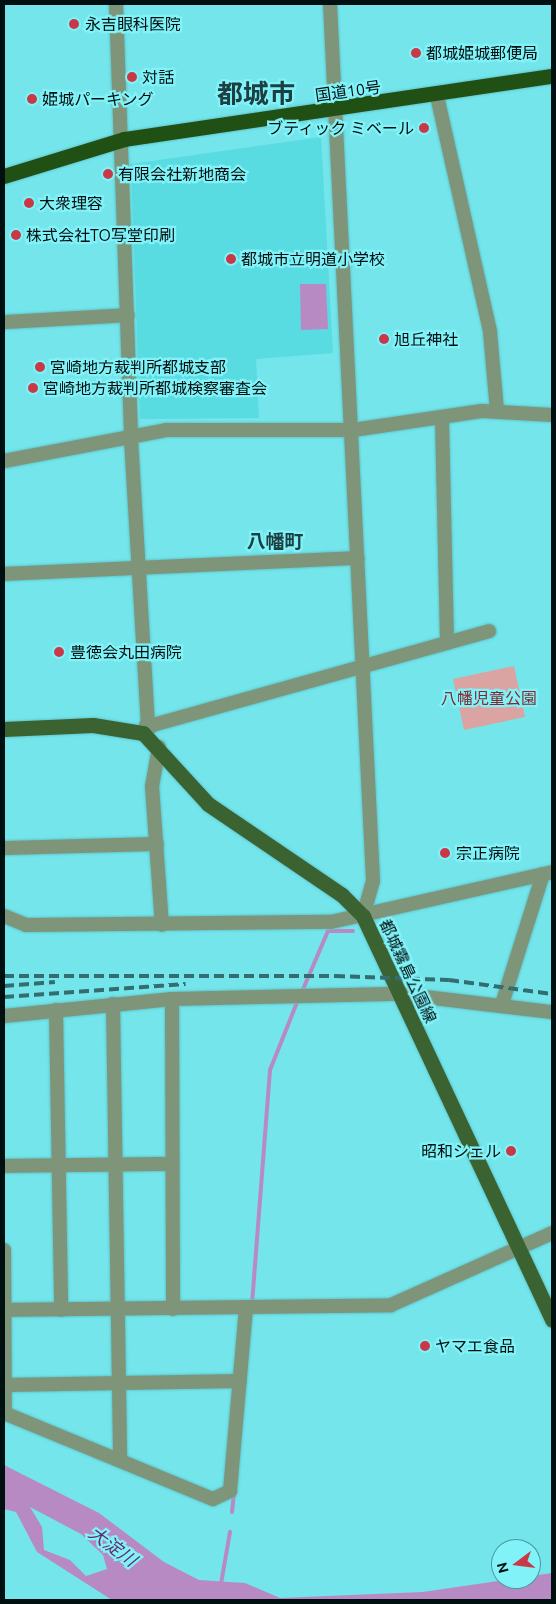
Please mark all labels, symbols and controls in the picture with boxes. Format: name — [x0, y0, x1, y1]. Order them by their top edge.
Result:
place label: 永吉眼科医院 — [85, 14, 181, 34]
marker: 永吉眼科医院 — [67, 17, 81, 31]
place label: 都城姫城郵便局 — [426, 43, 538, 63]
marker: 都城姫城郵便局 — [410, 47, 422, 59]
place label: 対話 — [142, 67, 174, 87]
marker: 対話 — [126, 71, 138, 83]
street label: 国道10号 — [314, 77, 382, 105]
district label: 都城市 — [217, 78, 295, 110]
place label: 姫城パーキング — [42, 89, 154, 109]
marker: 姫城パーキング — [26, 93, 38, 105]
place label: ブティック ミベール — [266, 118, 414, 138]
marker: ブティック ミベール — [418, 122, 430, 134]
place label: 有限会社新地商会 — [118, 164, 246, 184]
marker: 有限会社新地商会 — [102, 168, 114, 180]
place label: 大衆理容 — [39, 193, 103, 213]
marker: 大衆理容 — [23, 197, 35, 209]
place label: 株式会社TO写堂印刷 — [26, 225, 175, 245]
marker: 株式会社TO写堂印刷 — [10, 229, 22, 241]
place label: 都城市立明道小学校 — [241, 249, 385, 269]
marker: 都城市立明道小学校 — [225, 253, 237, 265]
place label: 旭丘神社 — [394, 329, 458, 349]
marker: 旭丘神社 — [378, 333, 390, 345]
place label: 宮崎地方裁判所都城支部 — [50, 357, 226, 377]
marker: 宮崎地方裁判所都城支部 — [34, 361, 46, 373]
place label: 宮崎地方裁判所都城検察審査会 — [43, 378, 267, 398]
marker: 宮崎地方裁判所都城検察審査会 — [27, 382, 39, 394]
district label: 八幡町 — [247, 531, 303, 553]
place label: 豊徳会丸田病院 — [70, 642, 182, 662]
marker: 豊徳会丸田病院 — [52, 645, 66, 659]
park label: 八幡児童公園 — [441, 688, 537, 708]
place label: 宗正病院 — [456, 843, 520, 863]
marker: 宗正病院 — [438, 846, 452, 860]
street label: 都城霧島公園線 — [376, 916, 440, 1026]
place label: 昭和シェル — [421, 1141, 501, 1161]
marker: 昭和シェル — [505, 1145, 517, 1157]
place label: ヤマエ食品 — [435, 1336, 515, 1356]
marker: ヤマエ食品 — [419, 1340, 431, 1352]
water label: 大淀川 — [85, 1521, 141, 1571]
north arrow — [491, 1539, 541, 1589]
text: N — [493, 1561, 512, 1575]

